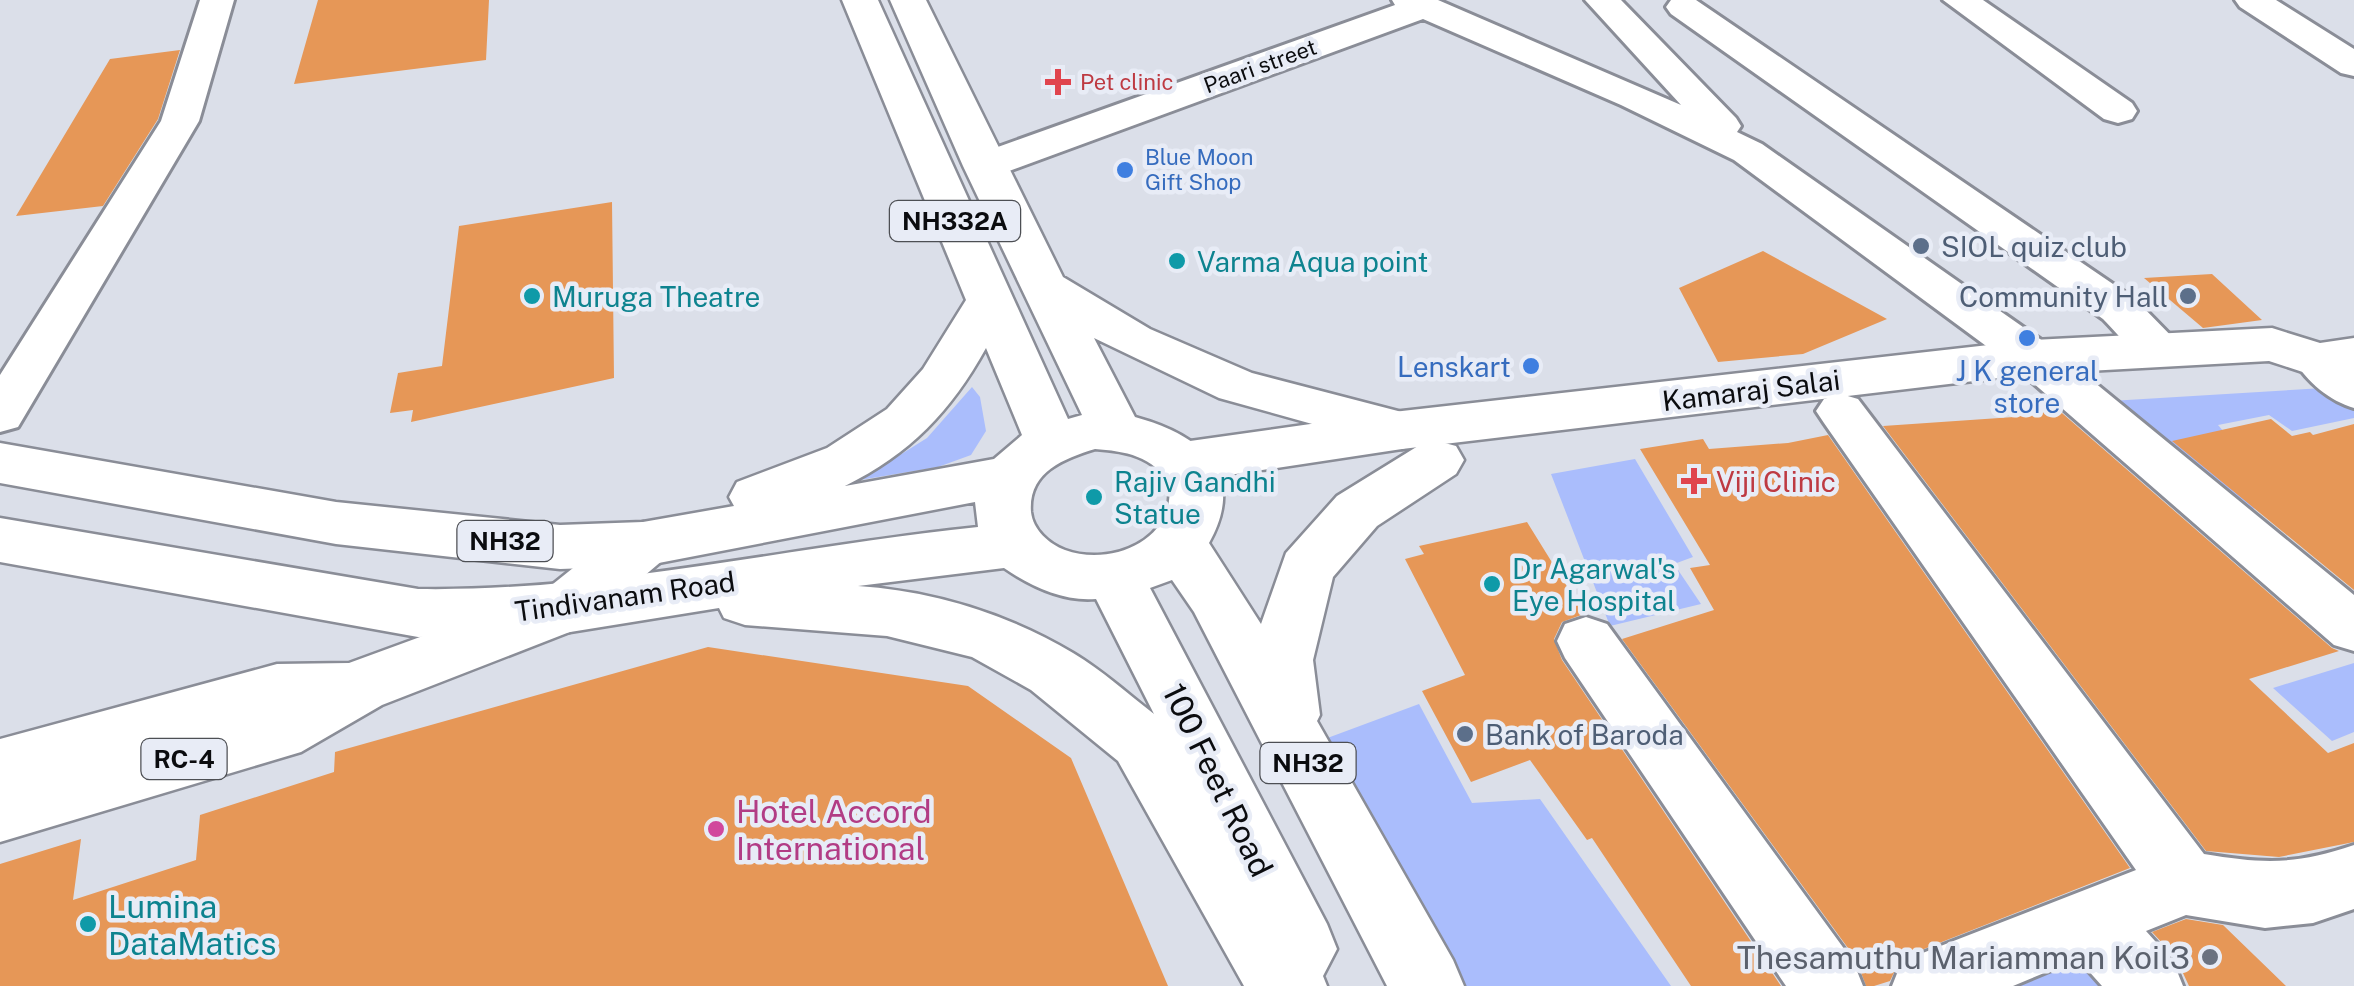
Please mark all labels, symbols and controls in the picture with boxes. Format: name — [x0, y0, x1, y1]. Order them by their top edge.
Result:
street label: Paari street — [1200, 34, 1320, 98]
marker: Pet clinic — [1045, 69, 1071, 95]
place label: Pet clinic — [1080, 69, 1173, 95]
place label: Blue Moon Gift Shop — [1145, 144, 1253, 195]
marker: Blue Moon Gift Shop — [1114, 159, 1136, 181]
road number: NH332A — [890, 201, 1020, 241]
place label: SIOL quiz club — [1941, 230, 2127, 263]
marker: SIOL quiz club — [1910, 235, 1932, 257]
place label: Varma Aqua point — [1197, 245, 1428, 278]
marker: Varma Aqua point — [1166, 250, 1188, 272]
place label: Muruga Theatre — [552, 280, 760, 313]
place label: Community Hall — [1959, 280, 2168, 313]
marker: Muruga Theatre — [521, 285, 543, 307]
marker: Community Hall — [2177, 285, 2199, 307]
marker: J K general store — [2016, 327, 2038, 349]
place label: Lenskart — [1397, 350, 1511, 383]
place label: J K general store — [1956, 354, 2098, 419]
marker: Lenskart — [1520, 355, 1542, 377]
street label: Kamaraj Salai — [1660, 363, 1842, 417]
place label: Rajiv Gandhi Statue — [1114, 465, 1276, 530]
place label: Viji Clinic — [1716, 465, 1836, 498]
marker: Viji Clinic — [1681, 468, 1707, 494]
marker: Rajiv Gandhi Statue — [1083, 486, 1105, 508]
road number: NH32 — [458, 521, 552, 561]
place label: Dr Agarwal's Eye Hospital — [1512, 552, 1676, 617]
street label: Tindivanam Road — [513, 564, 737, 628]
marker: Dr Agarwal's Eye Hospital — [1481, 573, 1503, 595]
street label: 100 Feet Road — [1155, 678, 1281, 882]
place label: Bank of Baroda — [1485, 718, 1684, 751]
marker: Bank of Baroda — [1454, 723, 1476, 745]
road number: RC-4 — [142, 739, 226, 779]
road number: NH32 — [1260, 743, 1356, 783]
place label: Hotel Accord International — [736, 793, 932, 867]
marker: Hotel Accord International — [705, 818, 727, 840]
place label: Lumina DataMatics — [108, 888, 276, 962]
marker: Lumina DataMatics — [77, 913, 99, 935]
place label: Thesamuthu Mariamman Koil3 — [1737, 939, 2190, 976]
marker: Thesamuthu Mariamman Koil3 — [2199, 946, 2221, 968]

